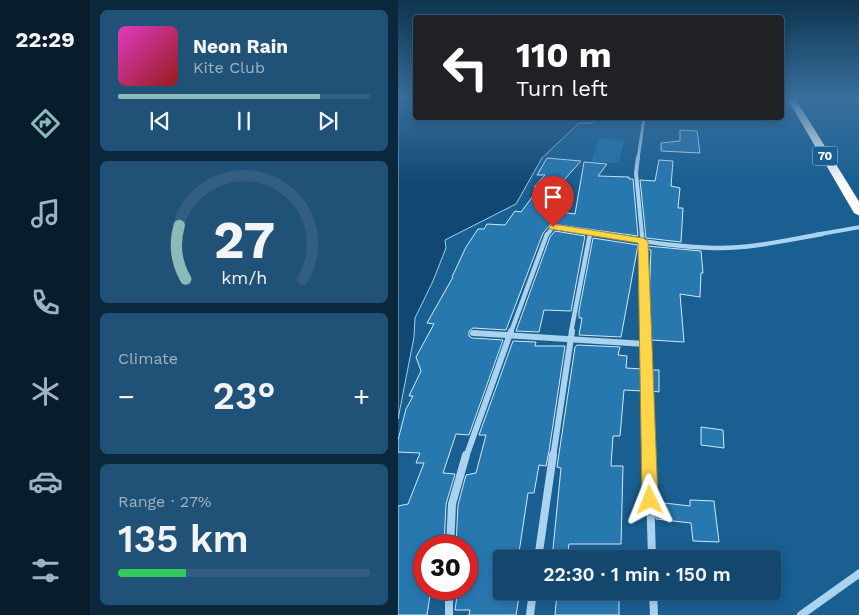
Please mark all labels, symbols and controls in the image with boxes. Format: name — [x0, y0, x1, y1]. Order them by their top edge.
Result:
text: 22:29 — [15, 27, 75, 52]
text: 110 m — [516, 34, 612, 76]
text: Neon Rain — [193, 35, 288, 58]
icon: left — [433, 35, 498, 100]
text: Kite Club — [193, 58, 265, 77]
text: Turn left — [516, 76, 608, 101]
icon: directions — [28, 106, 63, 141]
icon: previous — [146, 107, 174, 135]
icon: pause — [230, 107, 258, 135]
icon: next — [314, 107, 342, 135]
road number: 70 — [812, 146, 838, 166]
pin — [532, 176, 574, 227]
icon: arrive — [539, 183, 567, 211]
icon: music — [28, 196, 63, 231]
text: 27 — [213, 210, 275, 271]
text: km/h — [221, 267, 267, 288]
icon: phone — [28, 285, 63, 320]
text: Climate — [118, 349, 178, 368]
icon: climate — [28, 374, 63, 409]
text: 23° — [212, 374, 276, 418]
text: − — [118, 380, 135, 413]
text: + — [353, 380, 370, 413]
icon: car — [28, 464, 63, 499]
position arrow — [623, 473, 675, 525]
text: Range · 27% — [118, 492, 212, 511]
text: 135 km — [118, 517, 249, 561]
speed limit sign: 30 — [413, 535, 478, 600]
icon: filters — [28, 553, 63, 588]
text: 22:30 · 1 min · 150 m — [543, 563, 731, 586]

